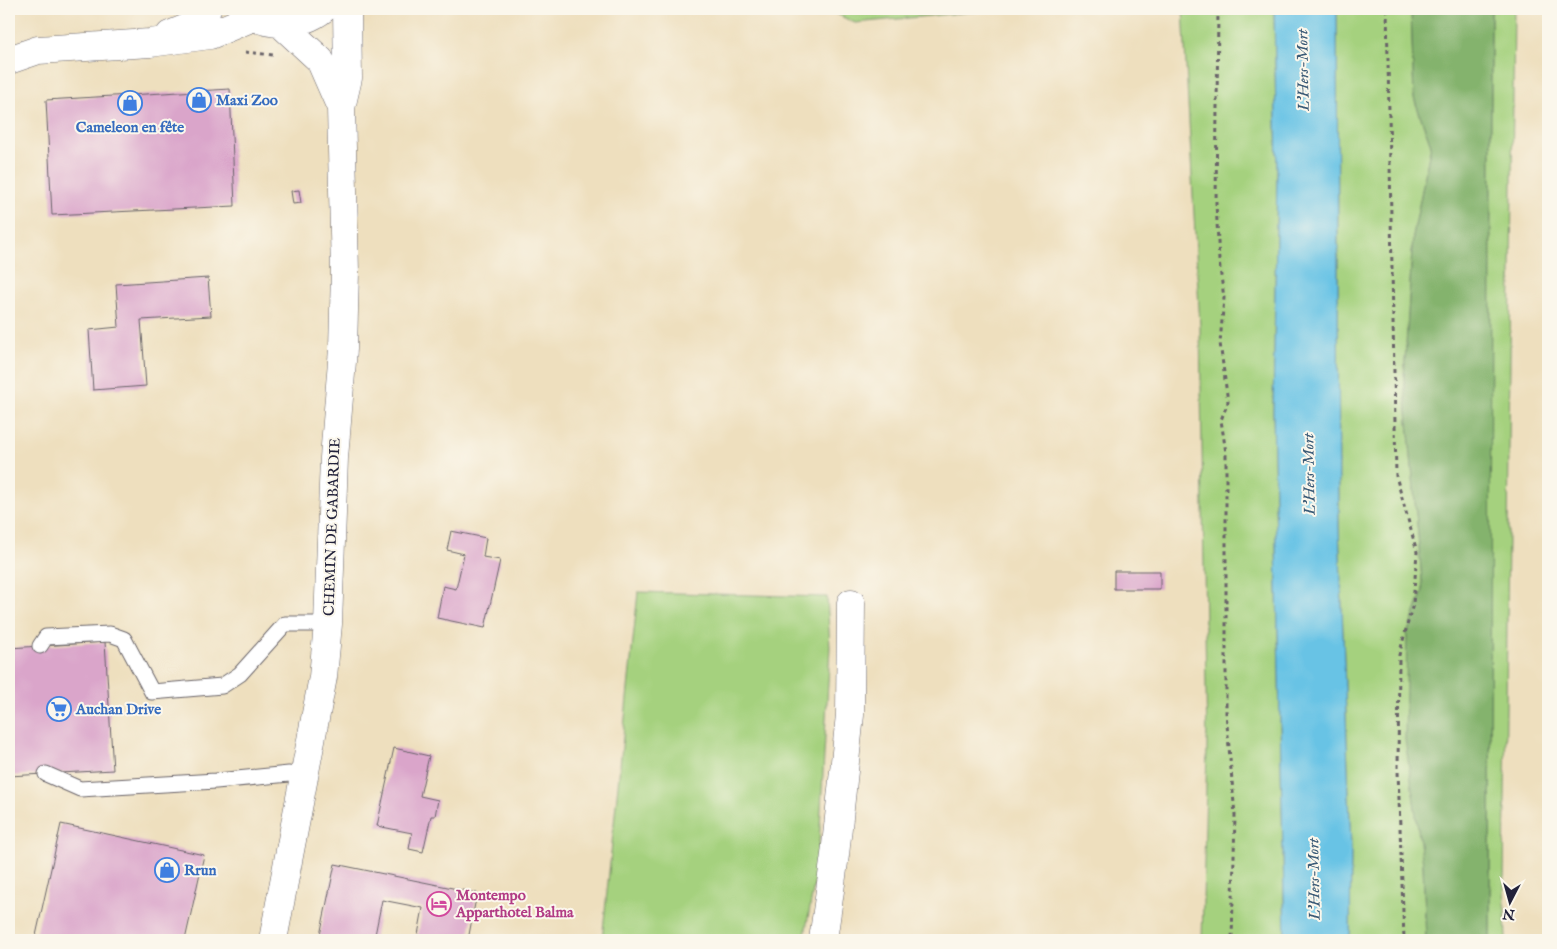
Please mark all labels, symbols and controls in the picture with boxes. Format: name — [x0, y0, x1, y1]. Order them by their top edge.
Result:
water label: L'Hers-Mort — [1293, 28, 1315, 112]
shop icon: Maxi Zoo — [186, 87, 212, 113]
shop icon: Cameleon en fête — [117, 90, 143, 116]
place label: Maxi Zoo — [216, 91, 278, 110]
place label: Cameleon en fête — [76, 118, 184, 137]
water label: L'Hers-Mort — [1299, 432, 1321, 516]
street label: CHEMIN DE GABARDIE — [319, 437, 345, 617]
supermarket icon: Auchan Drive — [46, 696, 72, 722]
place label: Auchan Drive — [75, 700, 161, 719]
water label: L'Hers-Mort — [1304, 837, 1326, 921]
shop icon: Rrun — [154, 857, 180, 883]
place label: Rrun — [184, 861, 217, 880]
north arrow — [1484, 876, 1534, 926]
place label: Montempo Apparthotel Balma — [455, 886, 574, 922]
hotel icon: Montempo Apparthotel Balma — [426, 891, 452, 917]
text: N — [1502, 904, 1517, 924]

